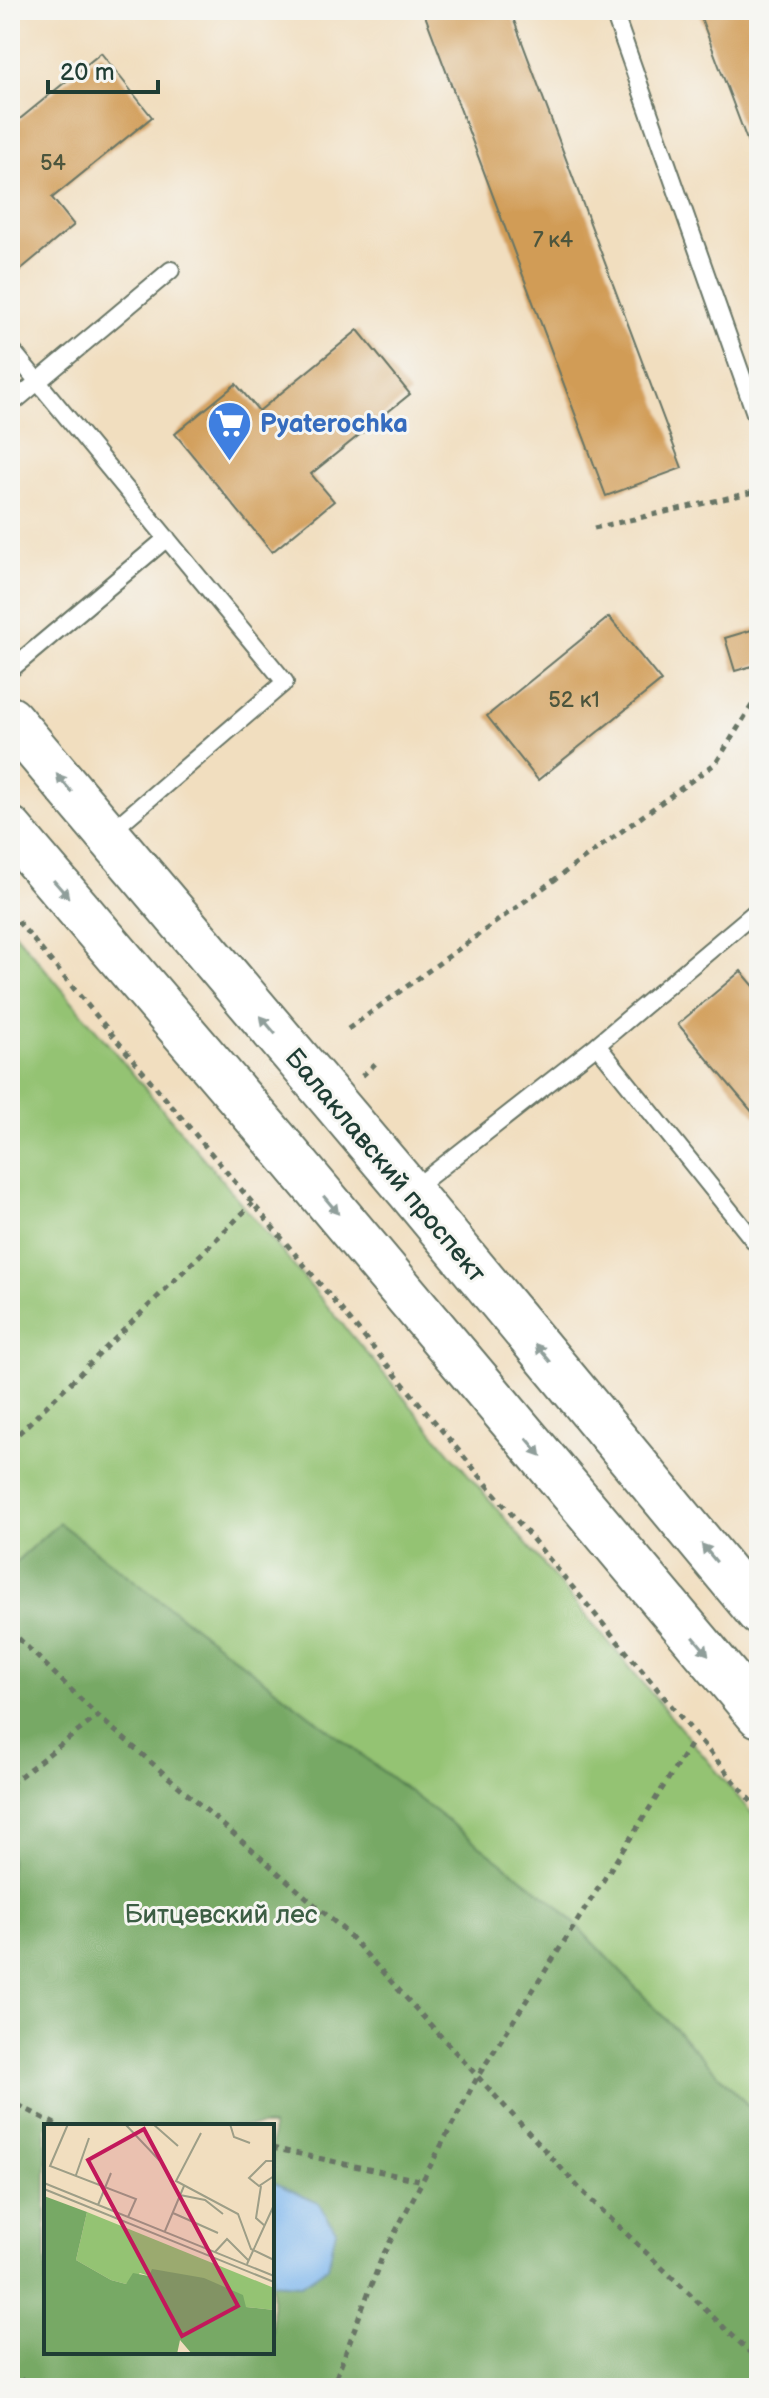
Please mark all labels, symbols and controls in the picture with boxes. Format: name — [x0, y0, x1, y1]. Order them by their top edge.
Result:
scale bar — [48, 44, 158, 94]
text: 20 m — [60, 58, 115, 87]
house number: 54 — [40, 150, 67, 177]
house number: 7 к4 — [533, 227, 574, 254]
supermarket icon: Pyaterochka — [205, 399, 253, 462]
place label: Pyaterochka — [260, 409, 408, 440]
house number: 52 к1 — [548, 687, 600, 714]
one-way arrow — [56, 774, 73, 794]
one-way arrow — [52, 878, 69, 898]
one-way arrow — [260, 1015, 277, 1035]
street label: Балаклавский проспект — [278, 1043, 492, 1289]
one-way arrow — [322, 1195, 339, 1215]
one-way arrow — [535, 1343, 552, 1363]
one-way arrow — [525, 1437, 542, 1457]
one-way arrow — [701, 1543, 718, 1563]
one-way arrow — [692, 1636, 709, 1656]
park label: Битцевский лес — [125, 1900, 318, 1931]
inset map — [44, 2124, 274, 2354]

